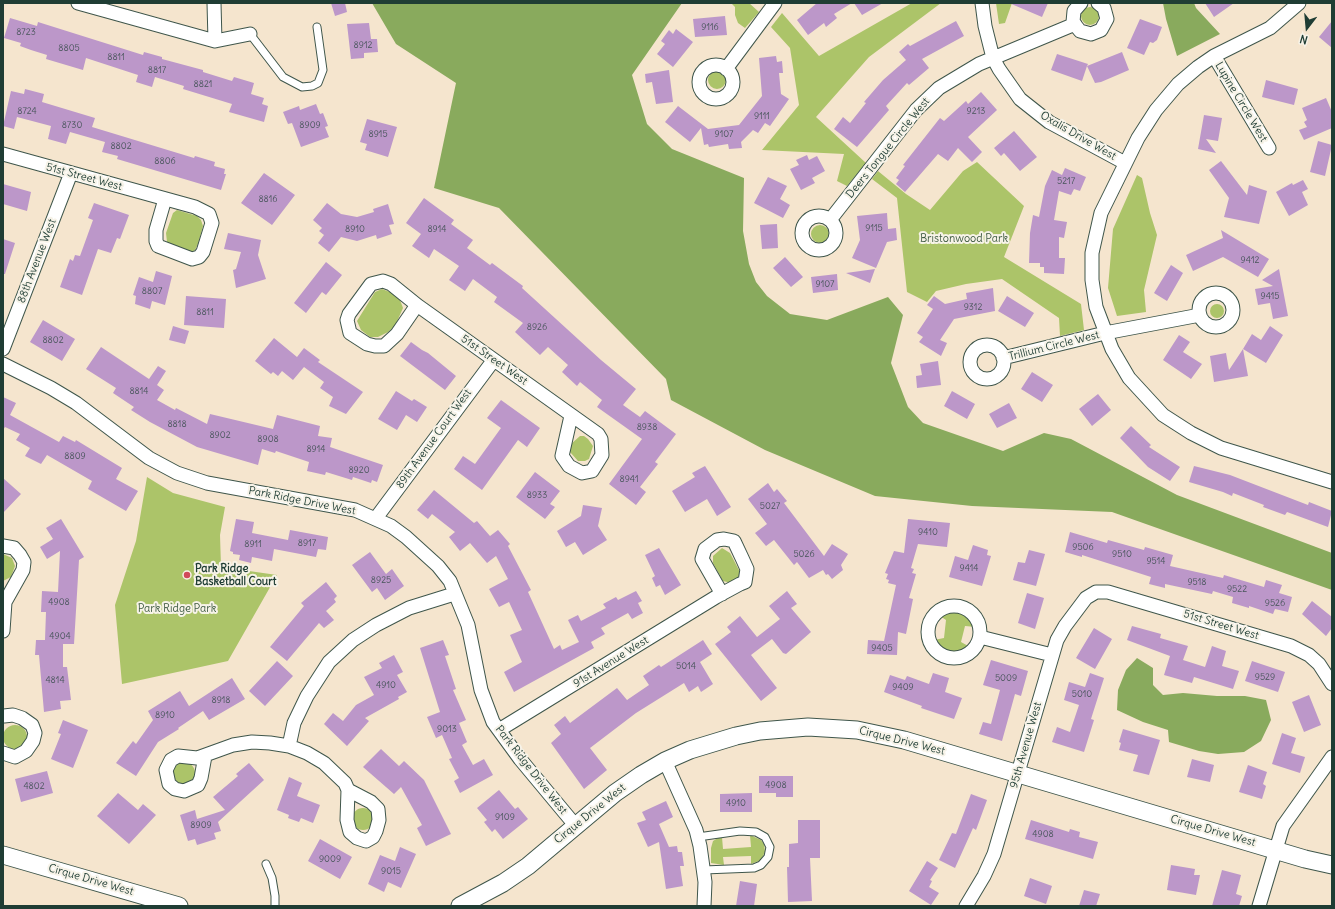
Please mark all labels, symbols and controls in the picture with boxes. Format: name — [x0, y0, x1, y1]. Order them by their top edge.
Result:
north arrow — [1287, 8, 1327, 48]
house number: 9116 — [701, 22, 719, 32]
house number: 8723 — [16, 27, 36, 37]
text: N — [1298, 32, 1309, 47]
house number: 8912 — [354, 40, 372, 50]
house number: 8805 — [58, 43, 80, 53]
house number: 8811 — [107, 52, 125, 62]
street label: Lupine Circle West — [1212, 60, 1270, 144]
house number: 8817 — [148, 65, 166, 75]
house number: 8821 — [194, 79, 212, 89]
street label: Deers Tongue Circle West — [843, 95, 933, 201]
house number: 8724 — [17, 106, 37, 116]
house number: 9213 — [967, 106, 985, 116]
street label: Oxalis Drive West — [1038, 109, 1118, 163]
house number: 9111 — [754, 111, 770, 121]
house number: 8730 — [62, 120, 82, 130]
house number: 8909 — [299, 120, 321, 130]
house number: 8915 — [368, 129, 388, 139]
house number: 9107 — [715, 129, 733, 139]
house number: 8802 — [110, 141, 132, 151]
house number: 8806 — [154, 156, 176, 166]
street label: 51st Street West — [45, 161, 123, 193]
house number: 5217 — [1057, 176, 1075, 186]
house number: 8816 — [258, 194, 278, 204]
street label: 88th Avenue West — [15, 217, 59, 305]
house number: 9115 — [865, 223, 883, 233]
house number: 8910 — [345, 224, 365, 234]
house number: 8914 — [427, 224, 447, 234]
park label: Bristonwood Park — [920, 232, 1008, 246]
house number: 9412 — [1241, 255, 1259, 265]
house number: 9107 — [816, 279, 834, 289]
house number: 8807 — [142, 286, 162, 296]
house number: 9415 — [1260, 291, 1280, 301]
house number: 9312 — [964, 302, 982, 312]
house number: 8811 — [196, 307, 214, 317]
house number: 8926 — [527, 322, 547, 332]
street label: Trillium Circle West — [1007, 328, 1101, 364]
street label: 51st Street West — [458, 332, 530, 388]
house number: 8802 — [42, 335, 64, 345]
house number: 8814 — [129, 386, 149, 396]
street label: 89th Avenue Court West — [394, 387, 474, 491]
house number: 8818 — [167, 419, 187, 429]
house number: 8938 — [637, 422, 657, 432]
house number: 8902 — [209, 430, 231, 440]
house number: 8908 — [257, 434, 279, 444]
house number: 8914 — [306, 444, 326, 454]
house number: 8809 — [64, 451, 86, 461]
house number: 8920 — [348, 465, 370, 475]
house number: 8941 — [619, 474, 639, 484]
street label: Park Ridge Drive West — [247, 484, 357, 518]
house number: 8933 — [527, 490, 547, 500]
house number: 5027 — [760, 501, 780, 511]
house number: 9410 — [918, 527, 938, 537]
house number: 8917 — [298, 538, 316, 548]
house number: 8911 — [244, 539, 262, 549]
house number: 9506 — [1072, 542, 1094, 552]
house number: 5026 — [793, 549, 815, 559]
house number: 9510 — [1112, 549, 1132, 559]
house number: 9514 — [1146, 556, 1166, 566]
place label: Park Ridge Basketball Court — [195, 562, 276, 588]
house number: 9414 — [959, 563, 979, 573]
marker: Park Ridge Basketball Court — [182, 570, 192, 580]
house number: 8925 — [371, 575, 391, 585]
house number: 9518 — [1187, 577, 1207, 587]
house number: 9522 — [1227, 584, 1247, 594]
house number: 4908 — [48, 597, 70, 607]
house number: 9526 — [1265, 598, 1285, 608]
park label: Park Ridge Park — [138, 602, 216, 616]
street label: 51st Street West — [1182, 607, 1260, 643]
house number: 4904 — [49, 631, 71, 641]
street label: 91st Avenue West — [571, 634, 651, 690]
house number: 9405 — [871, 643, 893, 653]
house number: 5014 — [676, 661, 696, 671]
house number: 9529 — [1255, 672, 1275, 682]
house number: 5009 — [995, 673, 1017, 683]
house number: 4814 — [45, 675, 65, 685]
house number: 4910 — [376, 680, 396, 690]
house number: 9409 — [892, 682, 914, 692]
house number: 5010 — [1072, 689, 1092, 699]
house number: 8918 — [211, 695, 231, 705]
street label: 95th Avenue West — [1007, 700, 1045, 790]
house number: 8910 — [155, 710, 175, 720]
street label: Park Ridge Drive West — [492, 723, 570, 817]
house number: 9013 — [437, 724, 457, 734]
street label: Cirque Drive West — [858, 724, 946, 758]
house number: 4908 — [765, 780, 787, 790]
house number: 4802 — [23, 781, 45, 791]
street label: Cirque Drive West — [552, 781, 628, 847]
house number: 4910 — [726, 798, 746, 808]
house number: 9109 — [495, 812, 515, 822]
street label: Cirque Drive West — [1169, 813, 1257, 849]
house number: 8909 — [190, 820, 212, 830]
house number: 4908 — [1032, 829, 1054, 839]
house number: 9009 — [319, 854, 341, 864]
street label: Cirque Drive West — [47, 862, 135, 898]
house number: 9015 — [381, 866, 401, 876]

